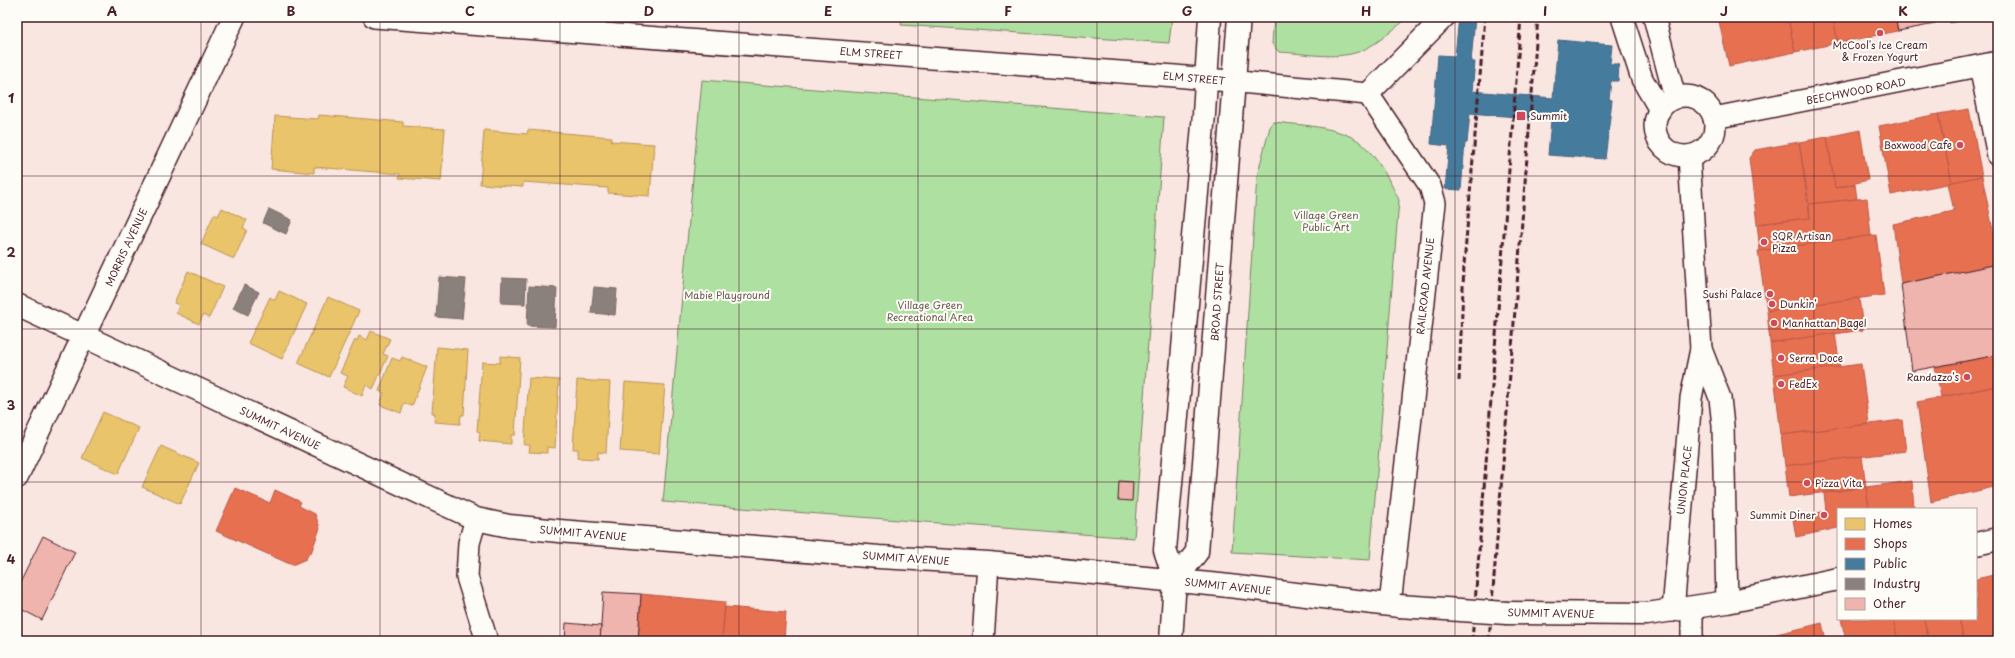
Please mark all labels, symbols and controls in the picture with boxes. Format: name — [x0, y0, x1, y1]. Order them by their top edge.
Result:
text: A — [107, 1, 117, 20]
text: B — [287, 1, 296, 20]
text: C — [465, 1, 475, 20]
text: D — [644, 1, 654, 20]
text: E — [824, 1, 832, 20]
text: F — [1004, 1, 1012, 20]
text: G — [1182, 1, 1192, 20]
text: H — [1361, 1, 1371, 20]
text: I — [1543, 1, 1547, 20]
text: J — [1720, 1, 1728, 20]
text: K — [1898, 1, 1908, 20]
marker: McCool's Ice Cream & Frozen Yogurt — [1875, 28, 1885, 38]
place label: McCool's Ice Cream & Frozen Yogurt — [1832, 37, 1928, 64]
street label: ELM STREET — [839, 43, 903, 62]
street label: ELM STREET — [1162, 67, 1226, 88]
street label: BEECHWOOD ROAD — [1805, 73, 1907, 108]
text: 1 — [8, 88, 14, 107]
place label: Summit — [1530, 108, 1567, 123]
marker: Summit — [1515, 110, 1527, 122]
place label: Boxwood Cafe — [1884, 137, 1952, 152]
marker: Boxwood Cafe — [1955, 140, 1965, 150]
street label: MORRIS AVENUE — [101, 205, 150, 288]
park label: Village Green Public Art — [1293, 207, 1359, 234]
place label: SQR Artisan Pizza — [1772, 228, 1831, 255]
street label: RAILROAD AVENUE — [1412, 237, 1437, 335]
marker: SQR Artisan Pizza — [1759, 237, 1769, 247]
text: 2 — [6, 242, 16, 261]
street label: BROAD STREET — [1206, 262, 1227, 342]
place label: Sushi Palace — [1702, 286, 1762, 301]
park label: Mabie Playground — [684, 287, 770, 303]
marker: Sushi Palace — [1765, 289, 1775, 299]
place label: Dunkin' — [1780, 296, 1817, 311]
park label: Village Green Recreational Area — [887, 297, 974, 324]
marker: Dunkin' — [1767, 299, 1777, 309]
place label: Manhattan Bagel — [1782, 315, 1867, 330]
marker: Manhattan Bagel — [1769, 318, 1779, 328]
place label: Serra Doce — [1789, 350, 1843, 365]
marker: Serra Doce — [1776, 353, 1786, 363]
place label: Randazzo's — [1907, 369, 1959, 384]
marker: Randazzo's — [1962, 372, 1972, 382]
place label: FedEx — [1789, 376, 1817, 391]
marker: FedEx — [1776, 379, 1786, 389]
text: 3 — [7, 395, 16, 414]
street label: SUMMIT AVENUE — [237, 402, 323, 453]
street label: UNION PLACE — [1672, 445, 1695, 515]
place label: Pizza Vita — [1815, 475, 1863, 490]
marker: Pizza Vita — [1802, 478, 1812, 488]
place label: Summit Diner — [1750, 507, 1816, 522]
legend — [1837, 508, 1977, 620]
marker: Summit Diner — [1819, 510, 1829, 520]
text: Homes — [1873, 514, 1912, 532]
street label: SUMMIT AVENUE — [539, 521, 627, 544]
text: Shops — [1873, 534, 1908, 552]
street label: SUMMIT AVENUE — [862, 547, 950, 568]
text: 4 — [7, 549, 16, 568]
text: Public — [1873, 554, 1907, 572]
street label: SUMMIT AVENUE — [1184, 573, 1272, 598]
text: Industry — [1873, 574, 1921, 592]
text: Other — [1873, 594, 1906, 612]
street label: SUMMIT AVENUE — [1507, 604, 1595, 621]

